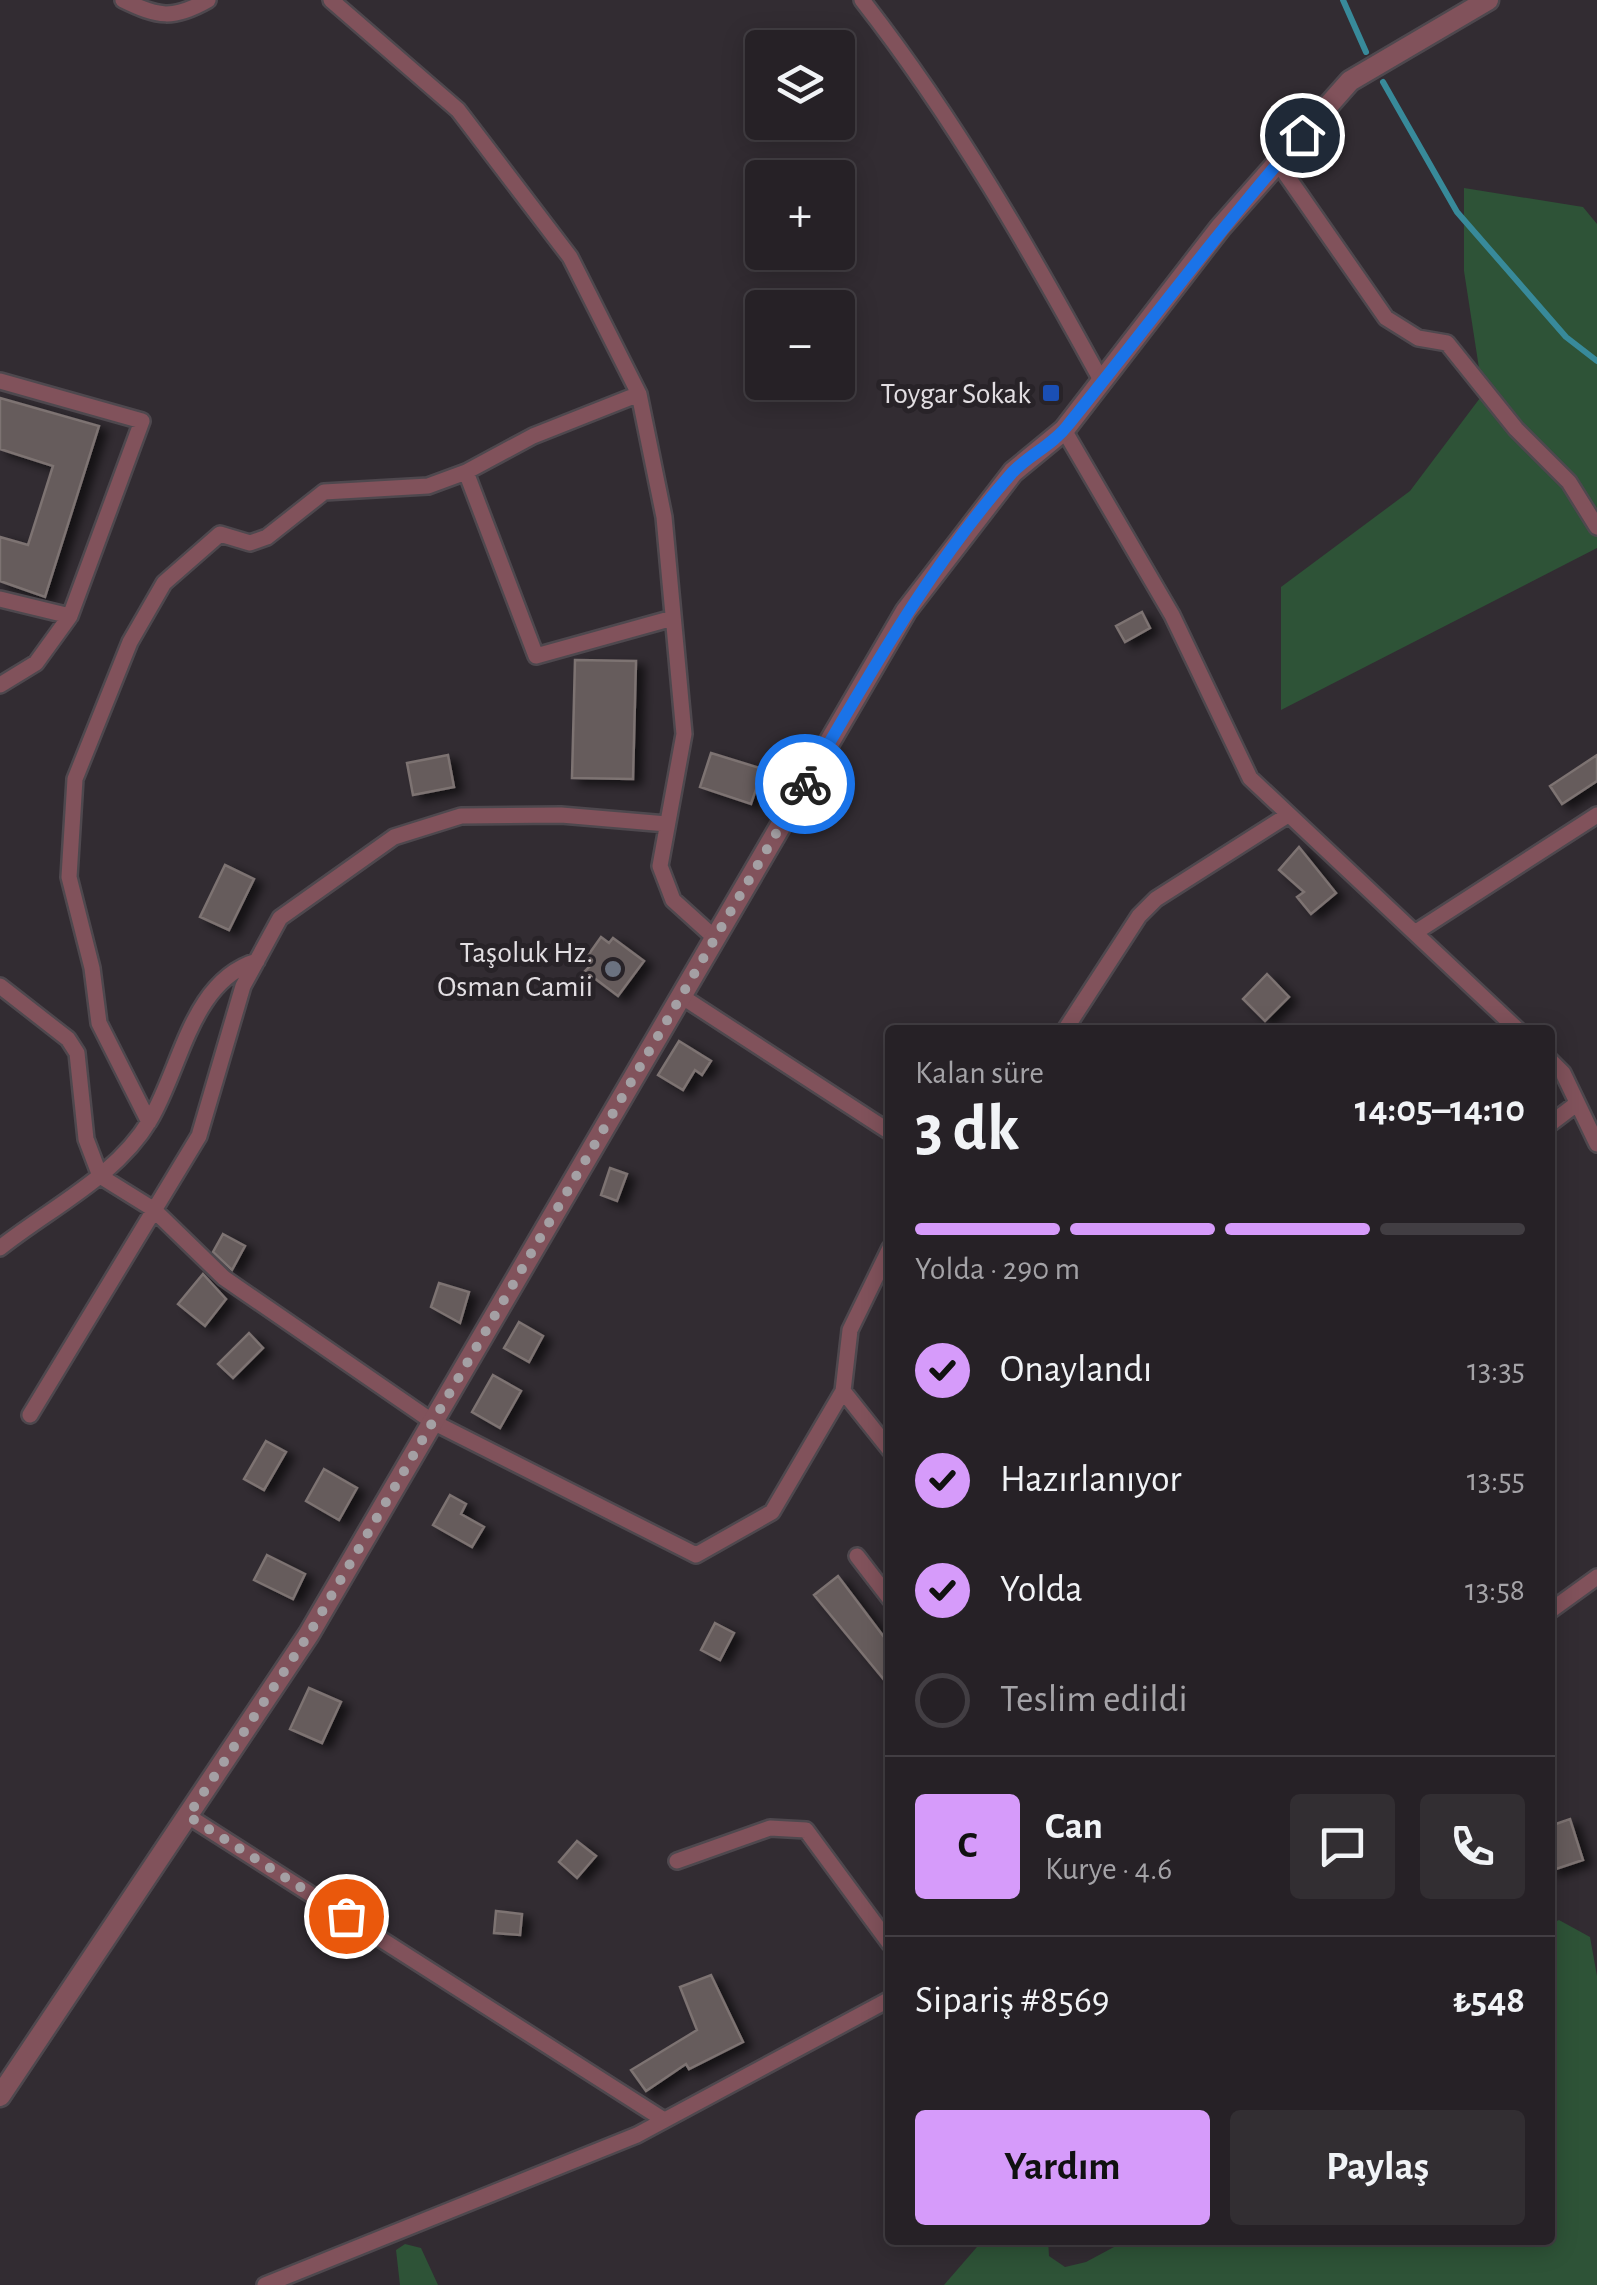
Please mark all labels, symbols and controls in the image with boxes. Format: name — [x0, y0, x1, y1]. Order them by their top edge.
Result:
map controls — [745, 30, 855, 400]
button: layers — [745, 30, 855, 140]
pin — [1260, 93, 1345, 178]
icon: home — [1275, 108, 1330, 163]
button: + — [745, 160, 855, 270]
button: − — [745, 290, 855, 400]
place label: Toygar Sokak — [880, 379, 1031, 409]
marker: Toygar Sokak — [1040, 382, 1062, 404]
courier — [755, 734, 855, 834]
icon: bike — [778, 757, 833, 812]
place label: Taşoluk Hz. Osman Camii — [437, 938, 593, 1002]
marker: Taşoluk Hz. Osman Camii — [602, 958, 624, 980]
text: Kalan süre — [915, 1057, 1044, 1089]
text: 14:05–14:10 — [1355, 1091, 1525, 1129]
text: 3 dk — [915, 1097, 1019, 1162]
text: Yolda · 290 m — [915, 1253, 1080, 1285]
icon: check — [915, 1343, 970, 1398]
text: Onaylandı — [1000, 1351, 1152, 1389]
text: 13:35 — [1467, 1354, 1525, 1386]
icon: check — [915, 1453, 970, 1508]
text: Hazırlanıyor — [1000, 1461, 1182, 1499]
text: 13:55 — [1467, 1464, 1525, 1496]
icon: check — [915, 1563, 970, 1618]
text: Yolda — [1000, 1571, 1083, 1609]
text: 13:58 — [1465, 1574, 1525, 1606]
text: Teslim edildi — [1000, 1681, 1188, 1719]
button: chat — [1290, 1794, 1395, 1899]
button: phone — [1420, 1794, 1525, 1899]
text: Can — [1045, 1808, 1103, 1846]
text: C — [958, 1827, 977, 1865]
text: Kurye · 4.6 — [1045, 1853, 1172, 1885]
pin — [304, 1874, 389, 1959]
icon: bag — [319, 1889, 374, 1944]
text: Sipariş #8569 — [915, 1982, 1110, 2020]
text: ₺548 — [1453, 1982, 1525, 2020]
button: Yardım — [915, 2110, 1210, 2225]
button: Paylaş — [1230, 2110, 1525, 2225]

